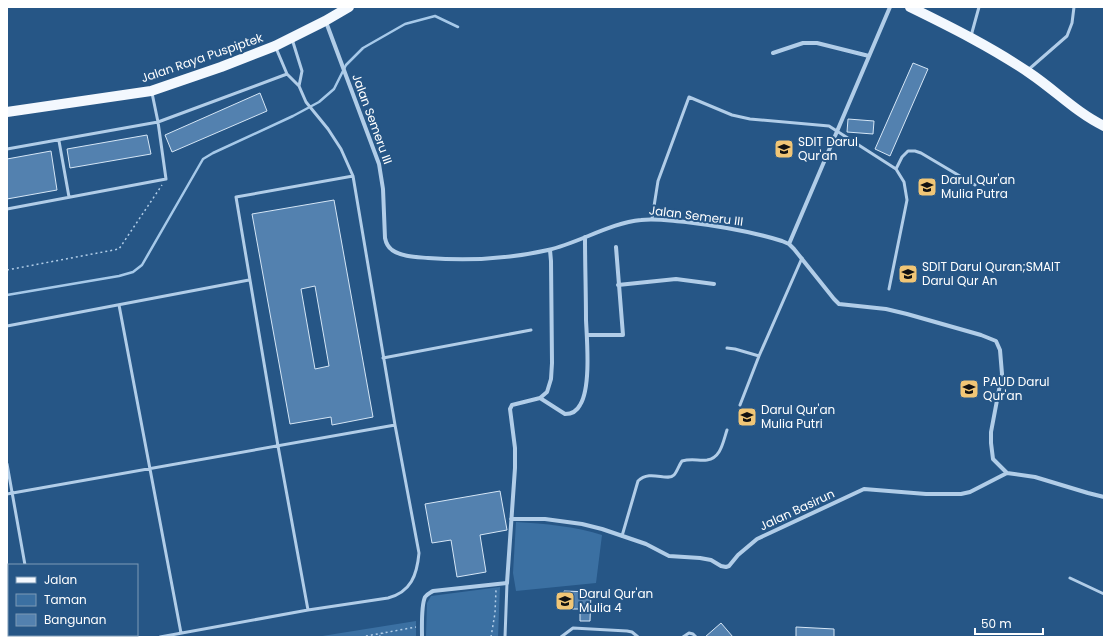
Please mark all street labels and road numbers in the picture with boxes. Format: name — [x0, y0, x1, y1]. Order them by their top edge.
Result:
street label: Jalan Raya Puspiptek — [139, 28, 266, 86]
street label: Jalan Semeru III — [348, 71, 397, 166]
street label: Jalan Semeru III — [648, 201, 744, 230]
street label: Jalan Basirun — [757, 485, 837, 534]

